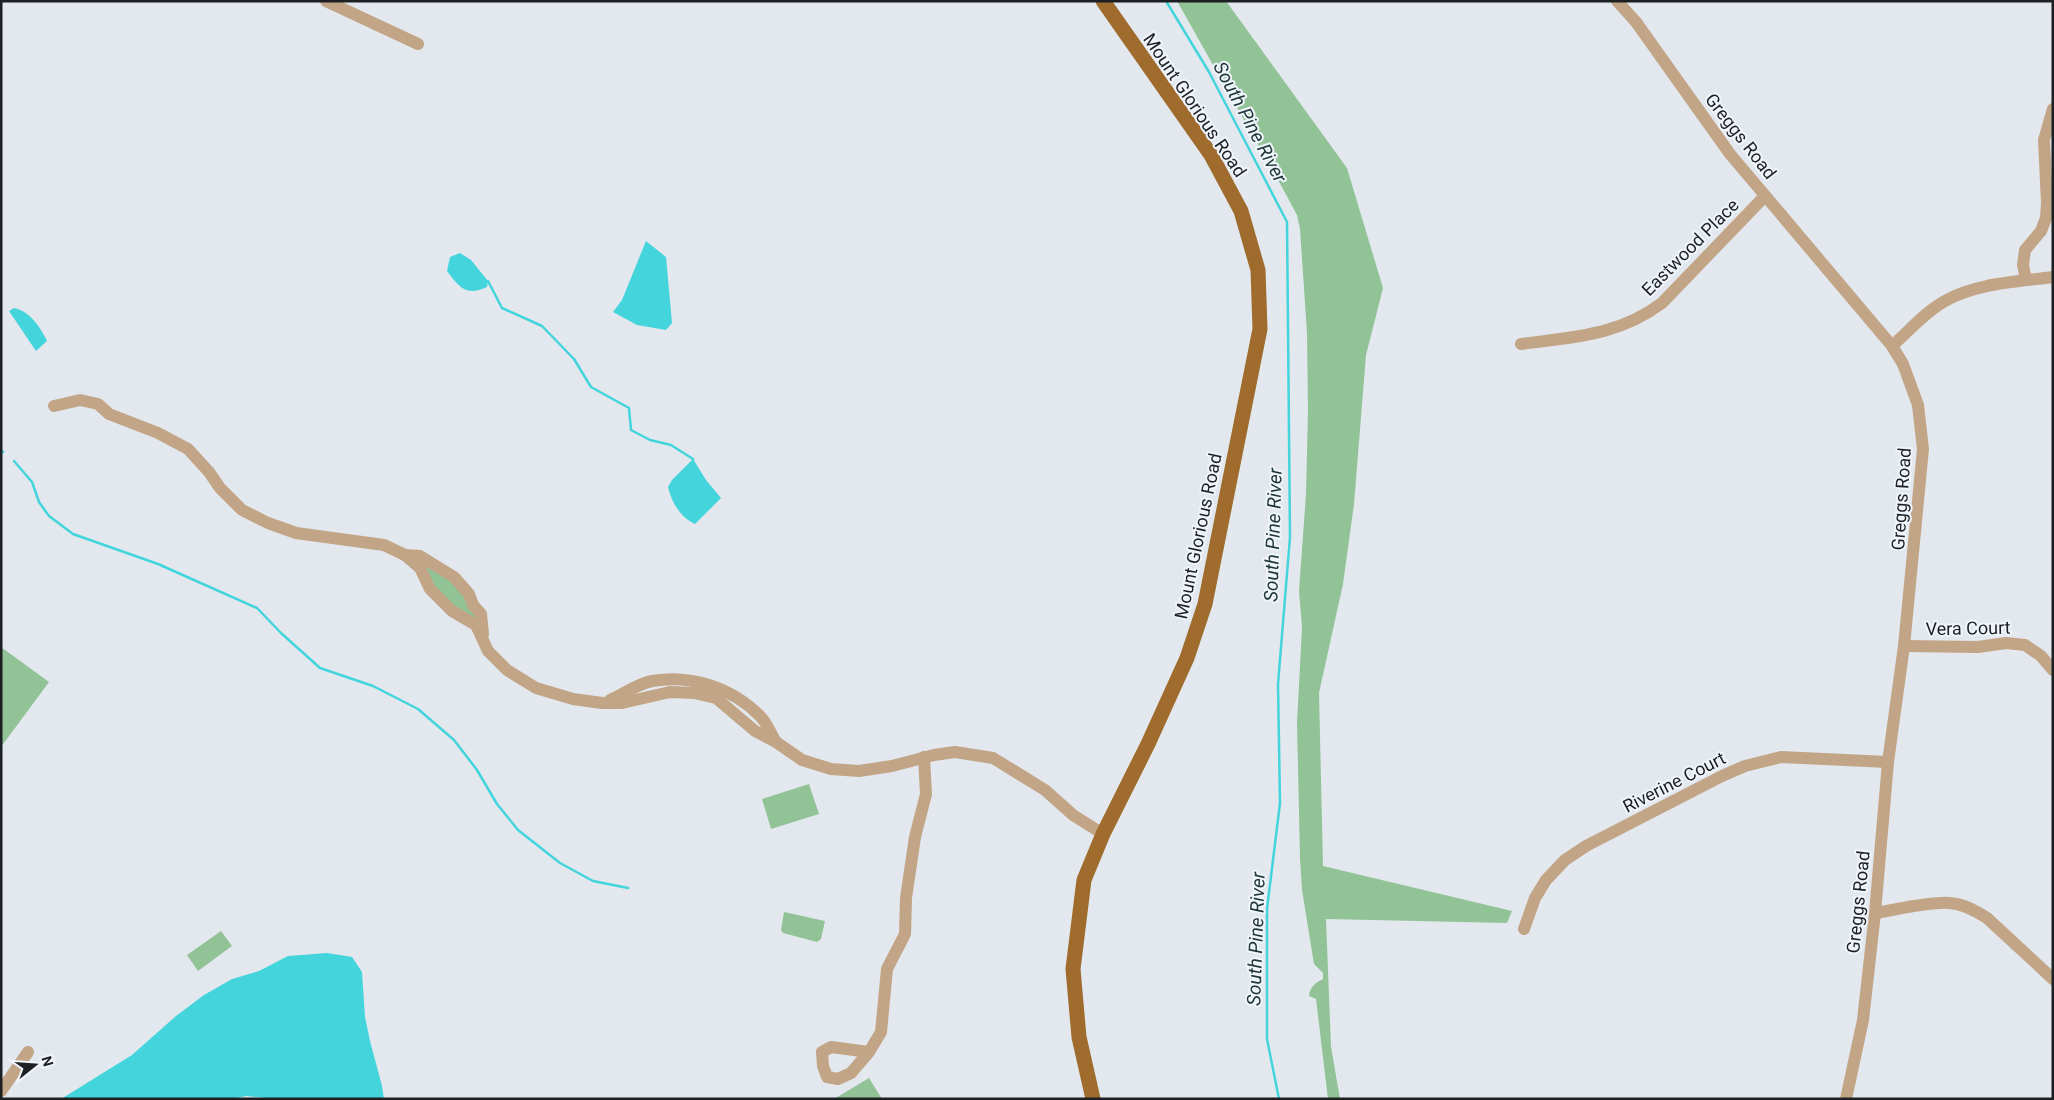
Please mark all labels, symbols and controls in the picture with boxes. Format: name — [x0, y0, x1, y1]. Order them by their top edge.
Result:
street label: Mount Glorious Road — [1139, 29, 1251, 181]
water label: South Pine River — [1208, 58, 1292, 187]
street label: Greggs Road — [1701, 89, 1781, 183]
street label: Eastwood Place — [1637, 194, 1743, 300]
street label: Greggs Road — [1887, 447, 1915, 551]
street label: Mount Glorious Road — [1170, 451, 1226, 621]
water label: South Pine River — [1259, 467, 1287, 602]
street label: Vera Court — [1925, 617, 2011, 639]
street label: Riverine Court — [1619, 747, 1729, 817]
street label: Greggs Road — [1842, 850, 1874, 954]
water label: South Pine River — [1242, 871, 1270, 1006]
north arrow — [10, 1040, 60, 1090]
text: N — [38, 1054, 57, 1068]

